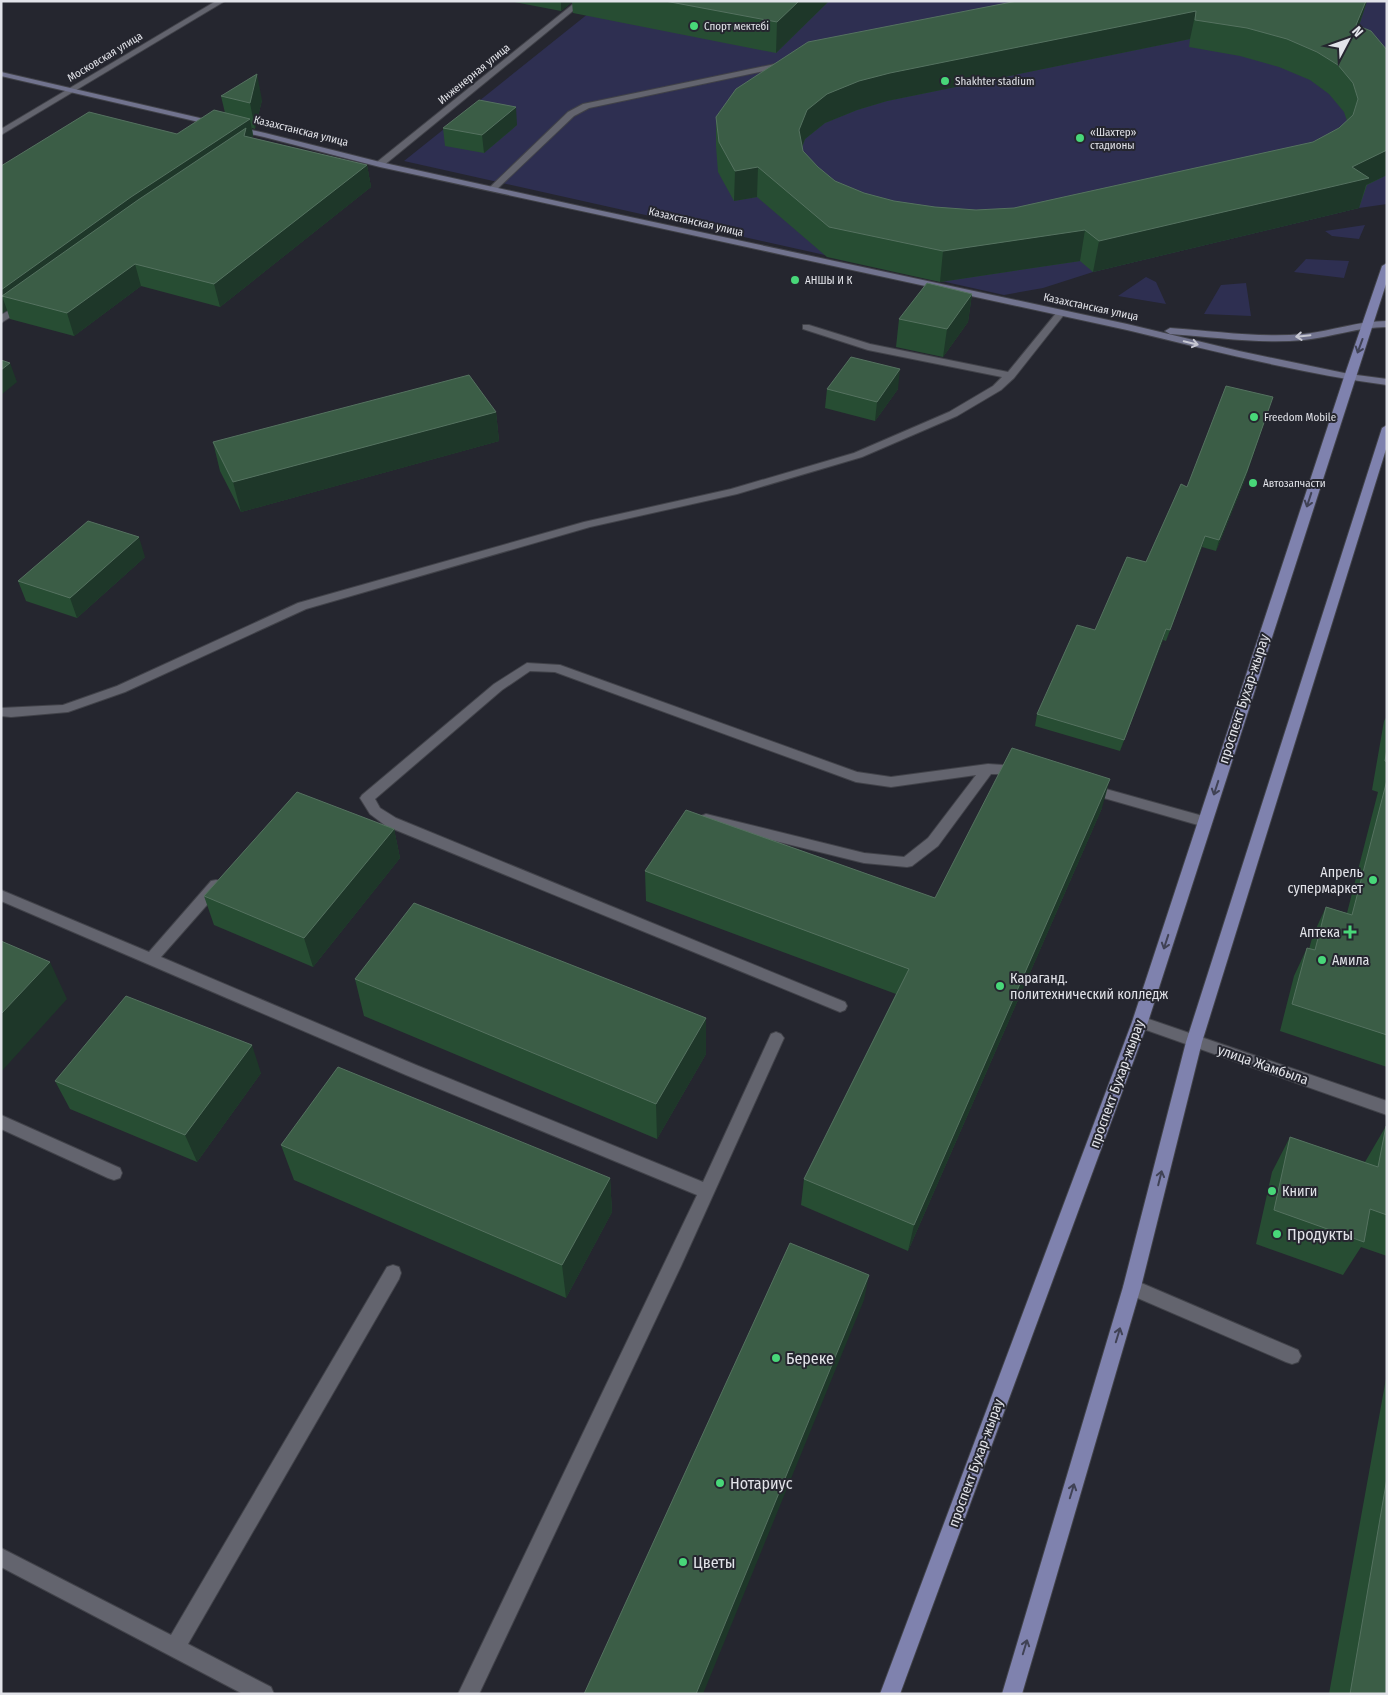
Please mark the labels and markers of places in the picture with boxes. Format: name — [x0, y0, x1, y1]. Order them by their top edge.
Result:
marker: Спорт мектебі — [688, 20, 700, 32]
place label: Спорт мектебі — [704, 20, 769, 33]
marker: Shakhter stadium — [939, 75, 951, 87]
place label: Shakhter stadium — [955, 75, 1034, 88]
place label: «Шахтер» стадионы — [1090, 126, 1136, 152]
marker: «Шахтер» стадионы — [1074, 132, 1086, 144]
marker: АНШЫ И К — [789, 274, 801, 286]
place label: АНШЫ И К — [805, 274, 853, 287]
marker: Freedom Mobile — [1248, 411, 1260, 423]
place label: Freedom Mobile — [1264, 411, 1336, 424]
marker: Автозапчасти — [1247, 477, 1259, 489]
place label: Автозапчасти — [1263, 477, 1326, 490]
place label: Апрель супермаркет — [1287, 864, 1364, 897]
marker: Апрель супермаркет — [1367, 874, 1379, 886]
place label: Аптека — [1300, 924, 1340, 941]
marker: Аптека — [1344, 926, 1356, 938]
place label: Амила — [1332, 952, 1370, 969]
marker: Амила — [1316, 954, 1328, 966]
place label: Караганд. политехнический колледж — [1010, 970, 1168, 1003]
marker: Караганд. политехнический колледж — [994, 980, 1006, 992]
place label: Книги — [1282, 1183, 1317, 1200]
marker: Книги — [1266, 1185, 1278, 1197]
place label: Продукты — [1287, 1225, 1353, 1244]
marker: Продукты — [1271, 1228, 1283, 1240]
place label: Береке — [786, 1349, 834, 1368]
marker: Береке — [770, 1352, 782, 1364]
place label: Нотариус — [730, 1474, 793, 1493]
marker: Нотариус — [714, 1477, 726, 1489]
place label: Цветы — [693, 1553, 735, 1572]
marker: Цветы — [677, 1556, 689, 1568]

